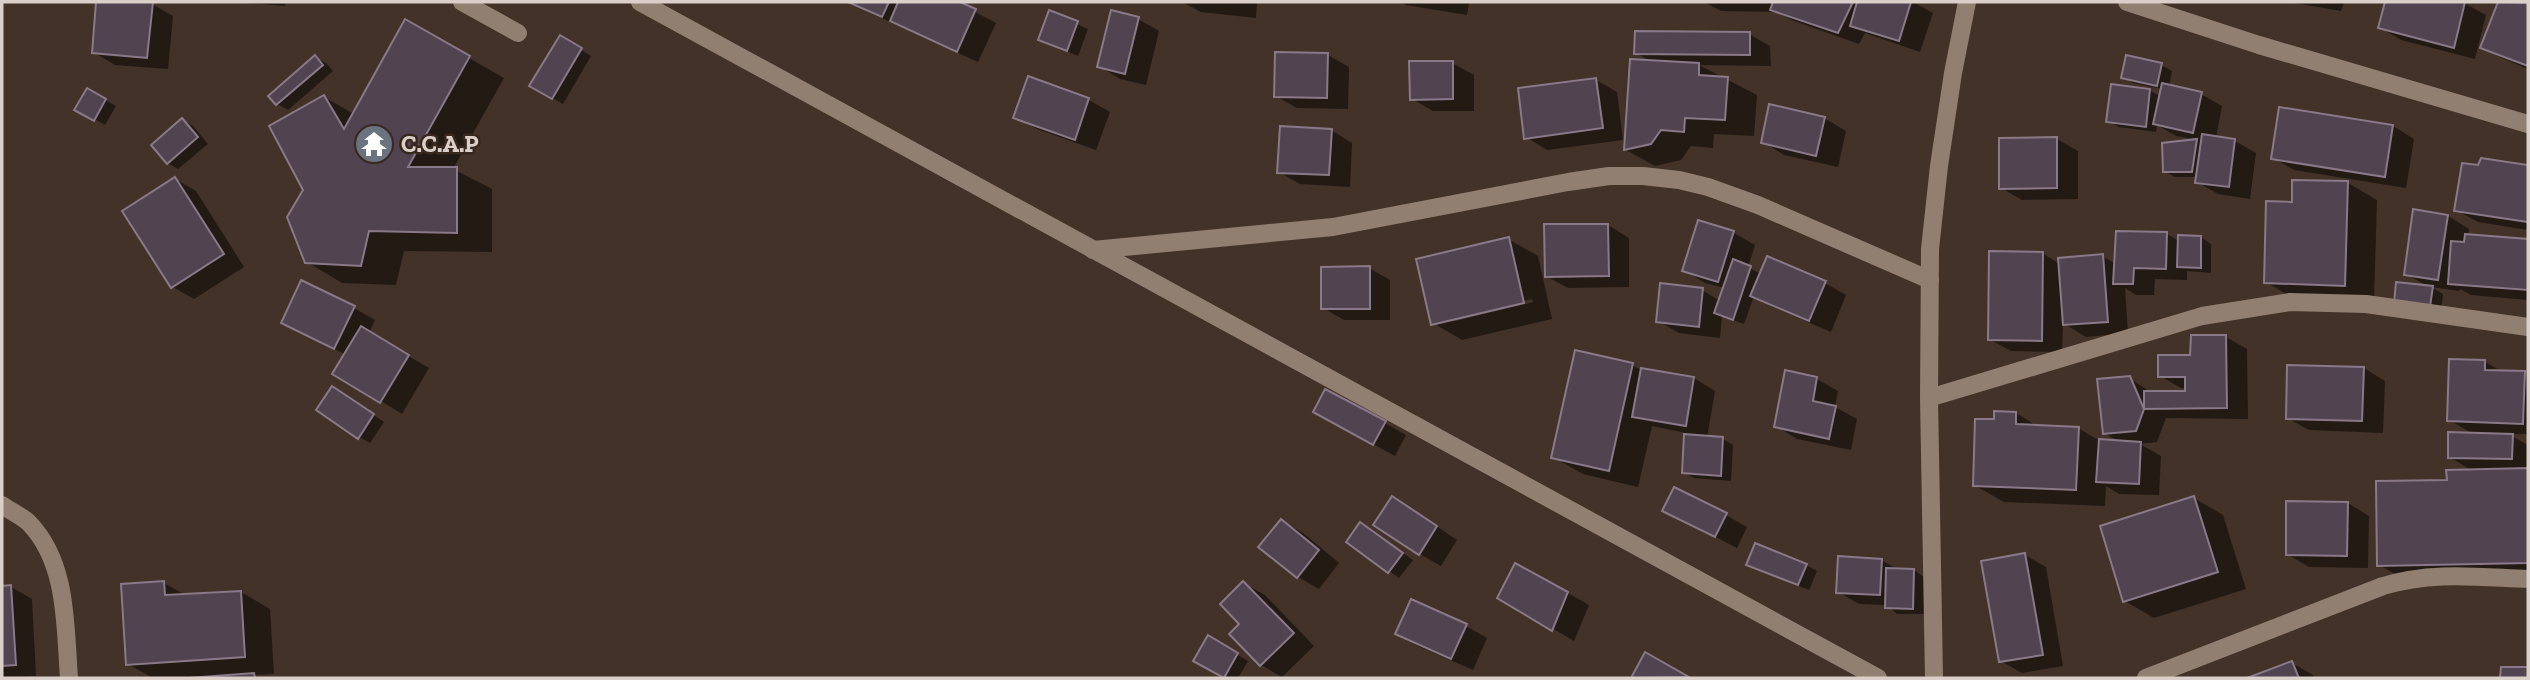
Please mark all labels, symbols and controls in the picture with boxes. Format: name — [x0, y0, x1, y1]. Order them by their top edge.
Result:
temple icon: C.C.A.P — [353, 123, 395, 165]
place label: C.C.A.P — [401, 129, 479, 158]

